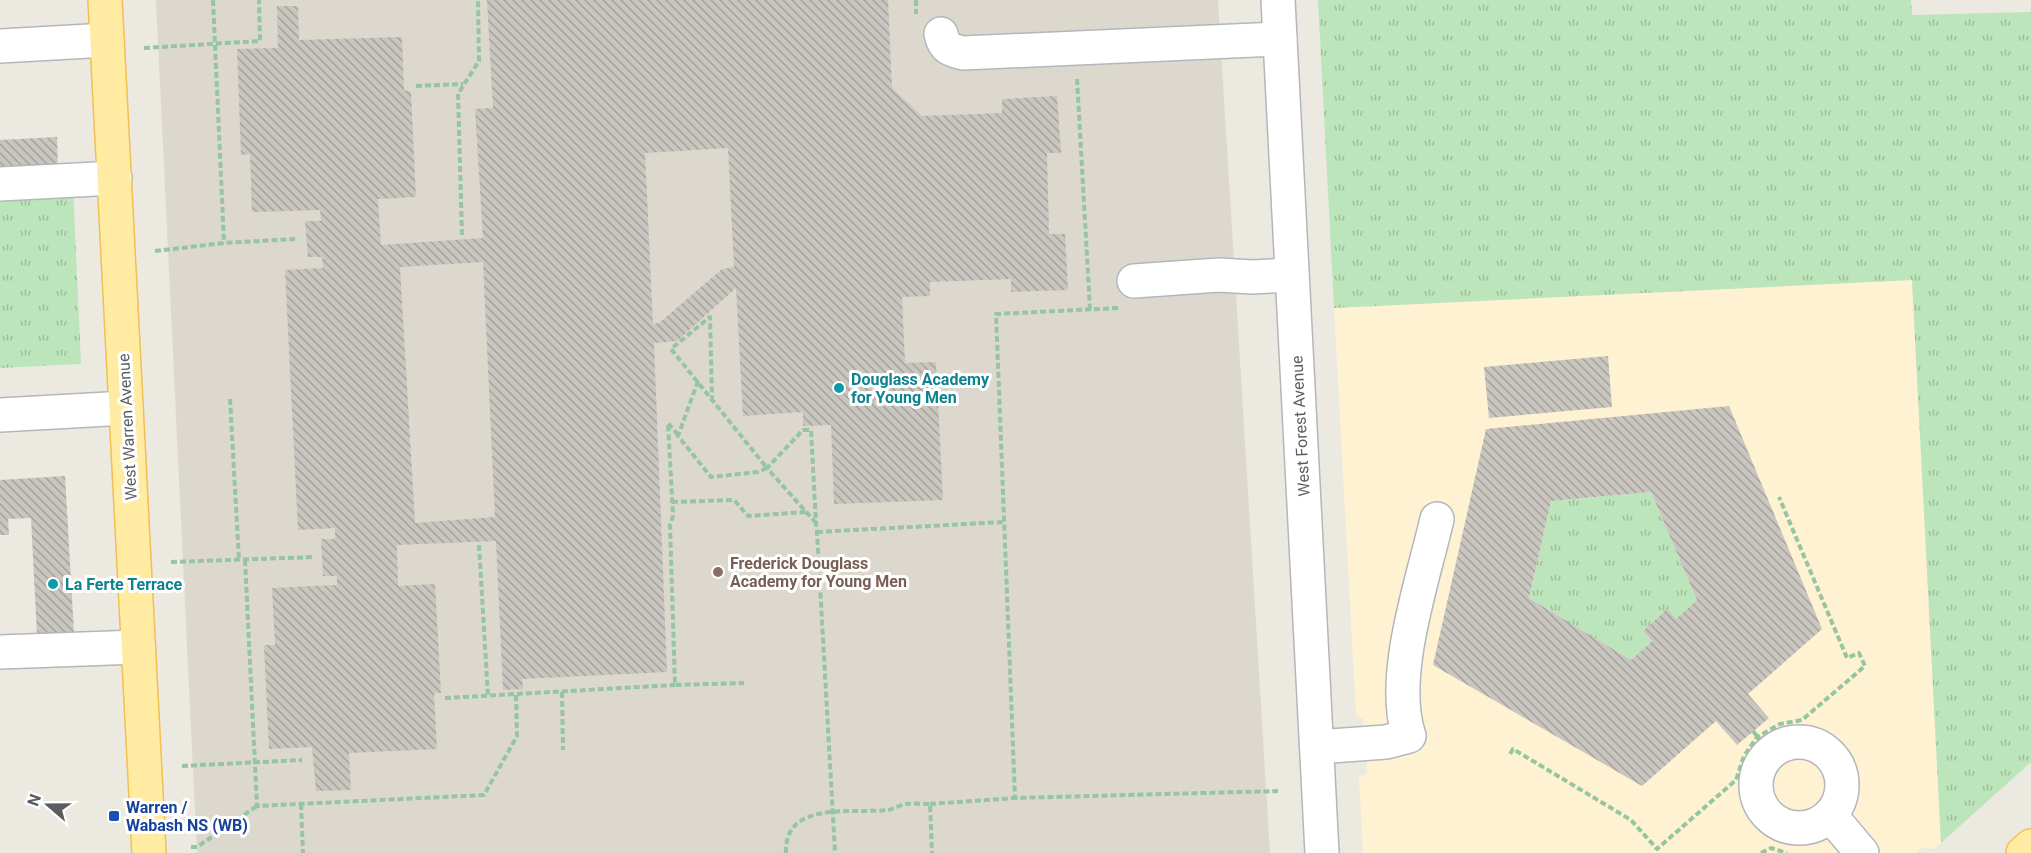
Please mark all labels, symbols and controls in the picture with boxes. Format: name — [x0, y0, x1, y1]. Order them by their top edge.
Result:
street label: West Warren Avenue — [114, 353, 141, 501]
street label: West Forest Avenue — [1287, 355, 1314, 497]
place label: Douglass Academy for Young Men — [851, 370, 990, 407]
marker: Douglass Academy for Young Men — [832, 381, 846, 395]
place label: Frederick Douglass Academy for Young Men — [730, 554, 907, 591]
marker: Frederick Douglass Academy for Young Men — [711, 565, 725, 579]
place label: La Ferte Terrace — [65, 575, 183, 594]
marker: La Ferte Terrace — [46, 577, 60, 591]
north arrow — [18, 775, 78, 835]
text: N — [24, 791, 45, 809]
place label: Warren / Wabash NS (WB) — [126, 798, 248, 835]
marker: Warren / Wabash NS (WB) — [107, 809, 121, 823]

